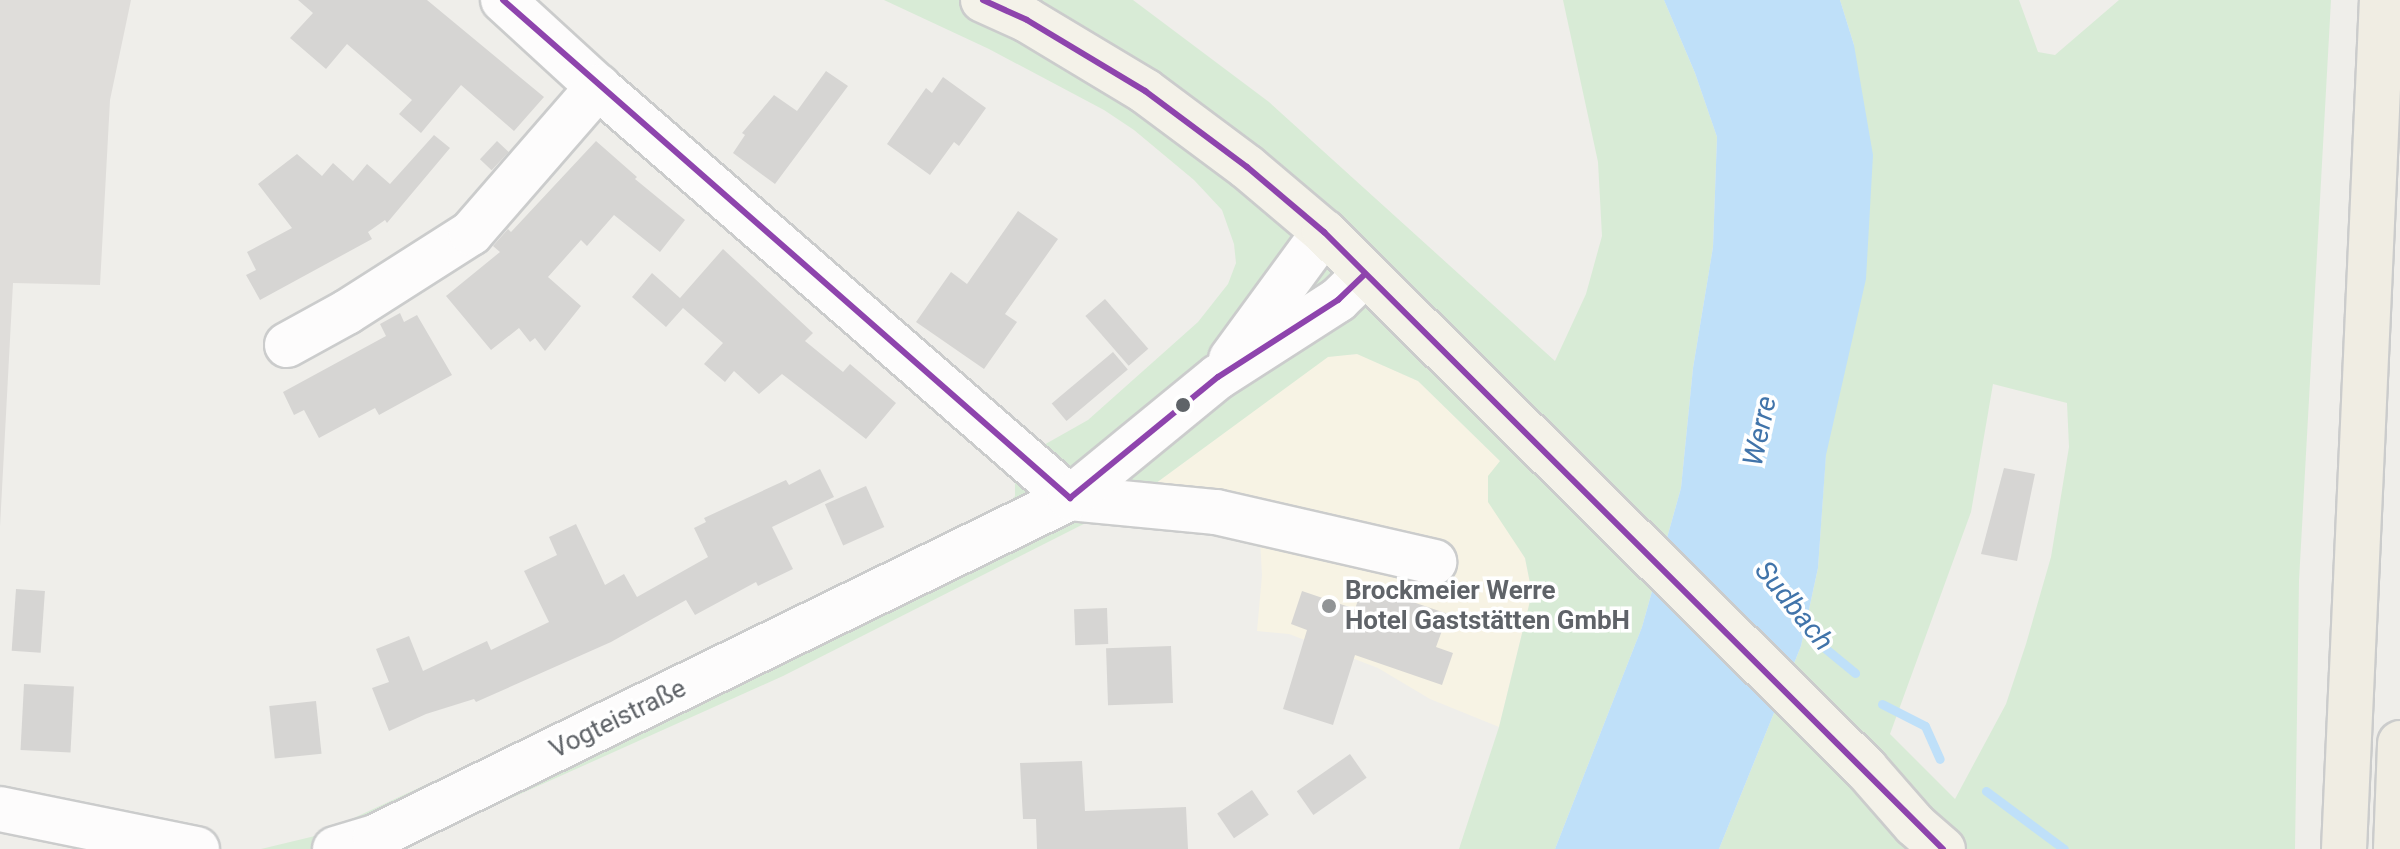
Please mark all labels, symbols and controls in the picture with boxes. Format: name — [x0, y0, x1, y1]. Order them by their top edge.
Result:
water label: Werre — [1736, 393, 1784, 469]
unlabelled marker — [1175, 397, 1191, 413]
water label: Sudbach — [1748, 554, 1840, 658]
place label: Brockmeier Werre Hotel Gaststätten GmbH — [1345, 575, 1630, 636]
marker: Brockmeier Werre Hotel Gaststätten GmbH — [1320, 597, 1338, 615]
street label: Vogteistraße — [545, 673, 691, 765]

